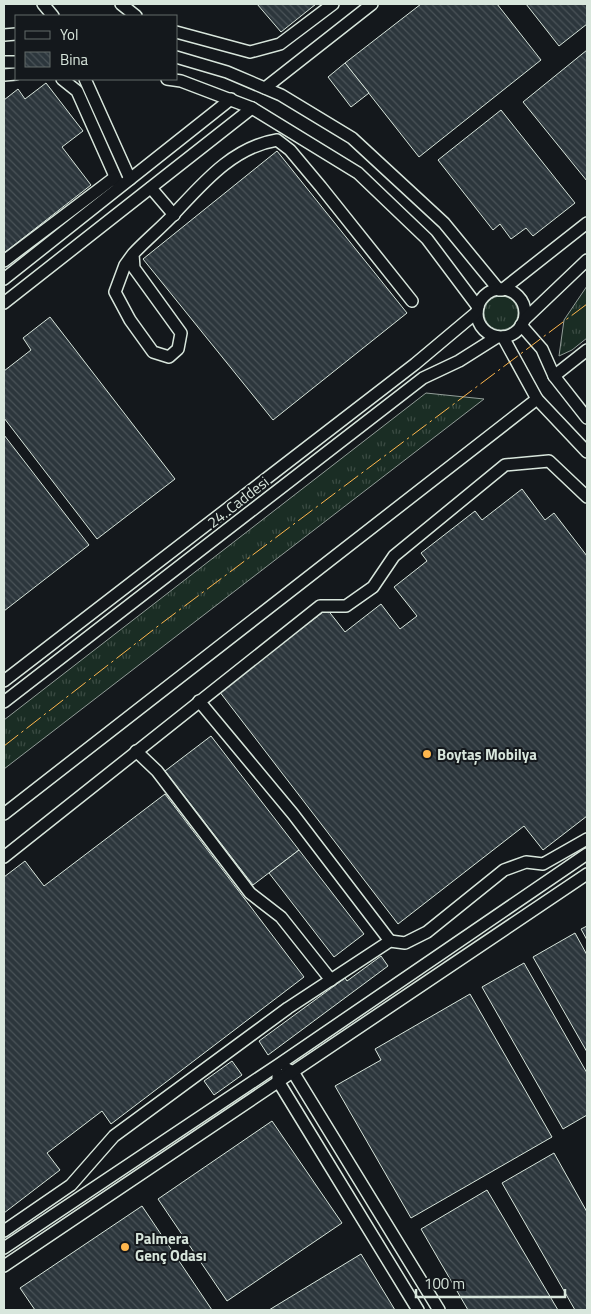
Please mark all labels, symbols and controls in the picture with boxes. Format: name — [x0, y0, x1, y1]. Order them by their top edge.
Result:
legend — [15, 15, 178, 80]
text: Yol — [60, 23, 78, 46]
text: Bina — [60, 48, 89, 71]
street label: 24. Caddesi — [202, 471, 274, 533]
place label: Boytaş Mobilya — [437, 743, 537, 766]
marker: Boytaş Mobilya — [421, 748, 433, 760]
place label: Palmera Genç Odası — [135, 1227, 207, 1267]
marker: Palmera Genç Odası — [119, 1241, 131, 1253]
scale bar — [416, 1266, 565, 1298]
text: 100 m — [424, 1272, 465, 1295]

